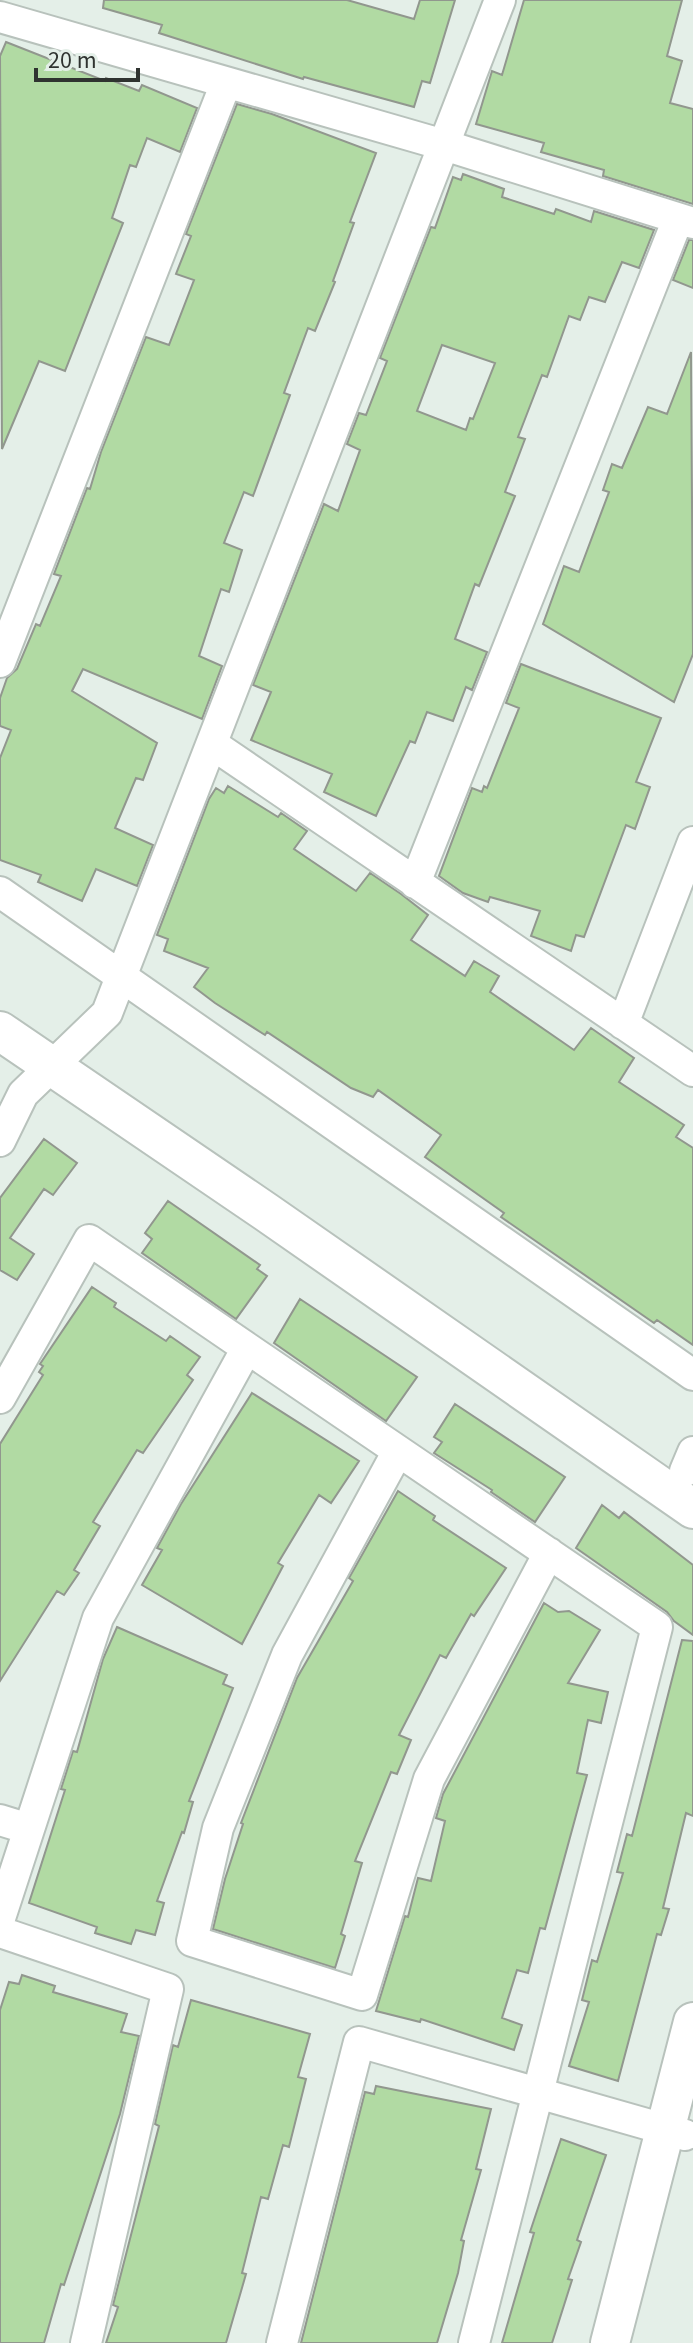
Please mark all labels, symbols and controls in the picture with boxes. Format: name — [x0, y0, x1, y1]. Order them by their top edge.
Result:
scale bar — [36, 32, 138, 82]
text: 20 m — [48, 43, 97, 78]

